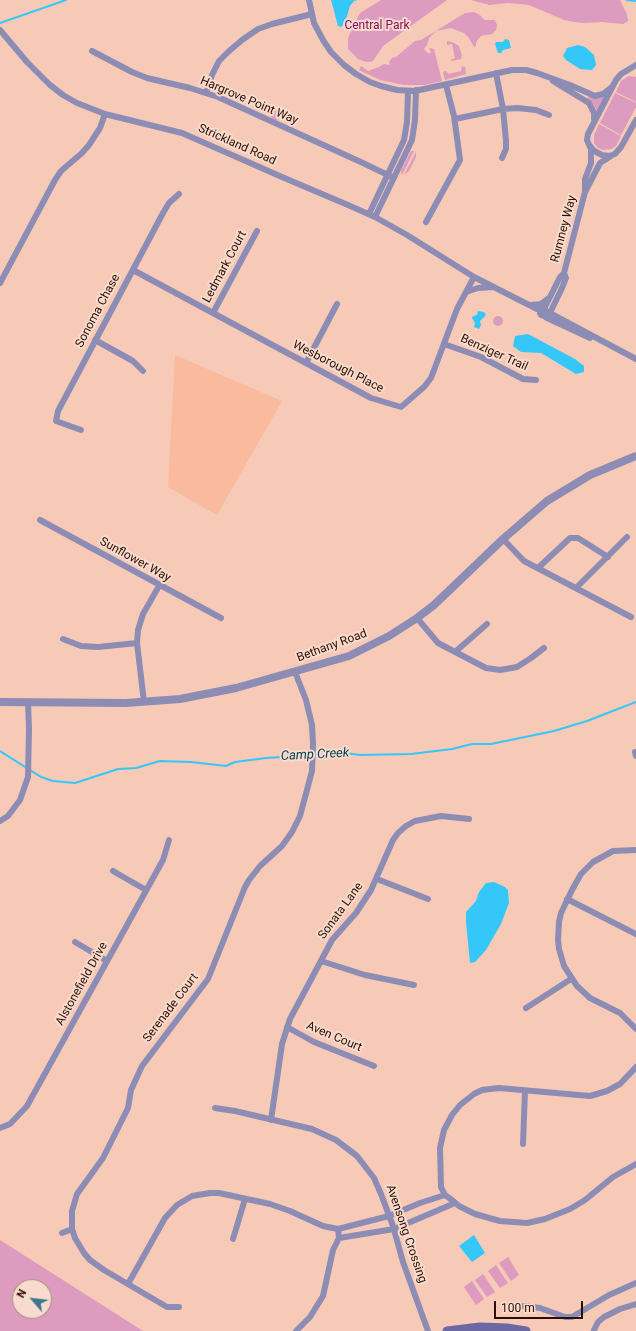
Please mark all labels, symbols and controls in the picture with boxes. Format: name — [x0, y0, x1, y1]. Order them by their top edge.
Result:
park label: Central Park — [344, 19, 410, 33]
street label: Hargrove Point Way — [198, 74, 300, 128]
street label: Strickland Road — [196, 121, 278, 169]
street label: Rumney Way — [548, 194, 580, 264]
street label: Ledmark Court — [200, 229, 250, 305]
street label: Sonoma Chase — [73, 272, 123, 350]
street label: Benziger Trail — [458, 332, 530, 374]
street label: Wesborough Place — [290, 338, 386, 396]
street label: Sunflower Way — [97, 535, 173, 585]
street label: Bethany Road — [295, 627, 369, 665]
water label: Camp Creek — [280, 745, 350, 765]
street label: Sonata Lane — [316, 880, 366, 942]
street label: Alstonefield Drive — [53, 940, 111, 1028]
street label: Serenade Court — [140, 971, 202, 1045]
street label: Aven Court — [304, 1019, 364, 1055]
street label: Avensong Crossing — [382, 1183, 430, 1285]
north arrow — [12, 1279, 52, 1319]
text: N — [14, 1287, 29, 1300]
scale bar — [496, 1293, 585, 1319]
text: 100 m — [501, 1301, 535, 1315]

